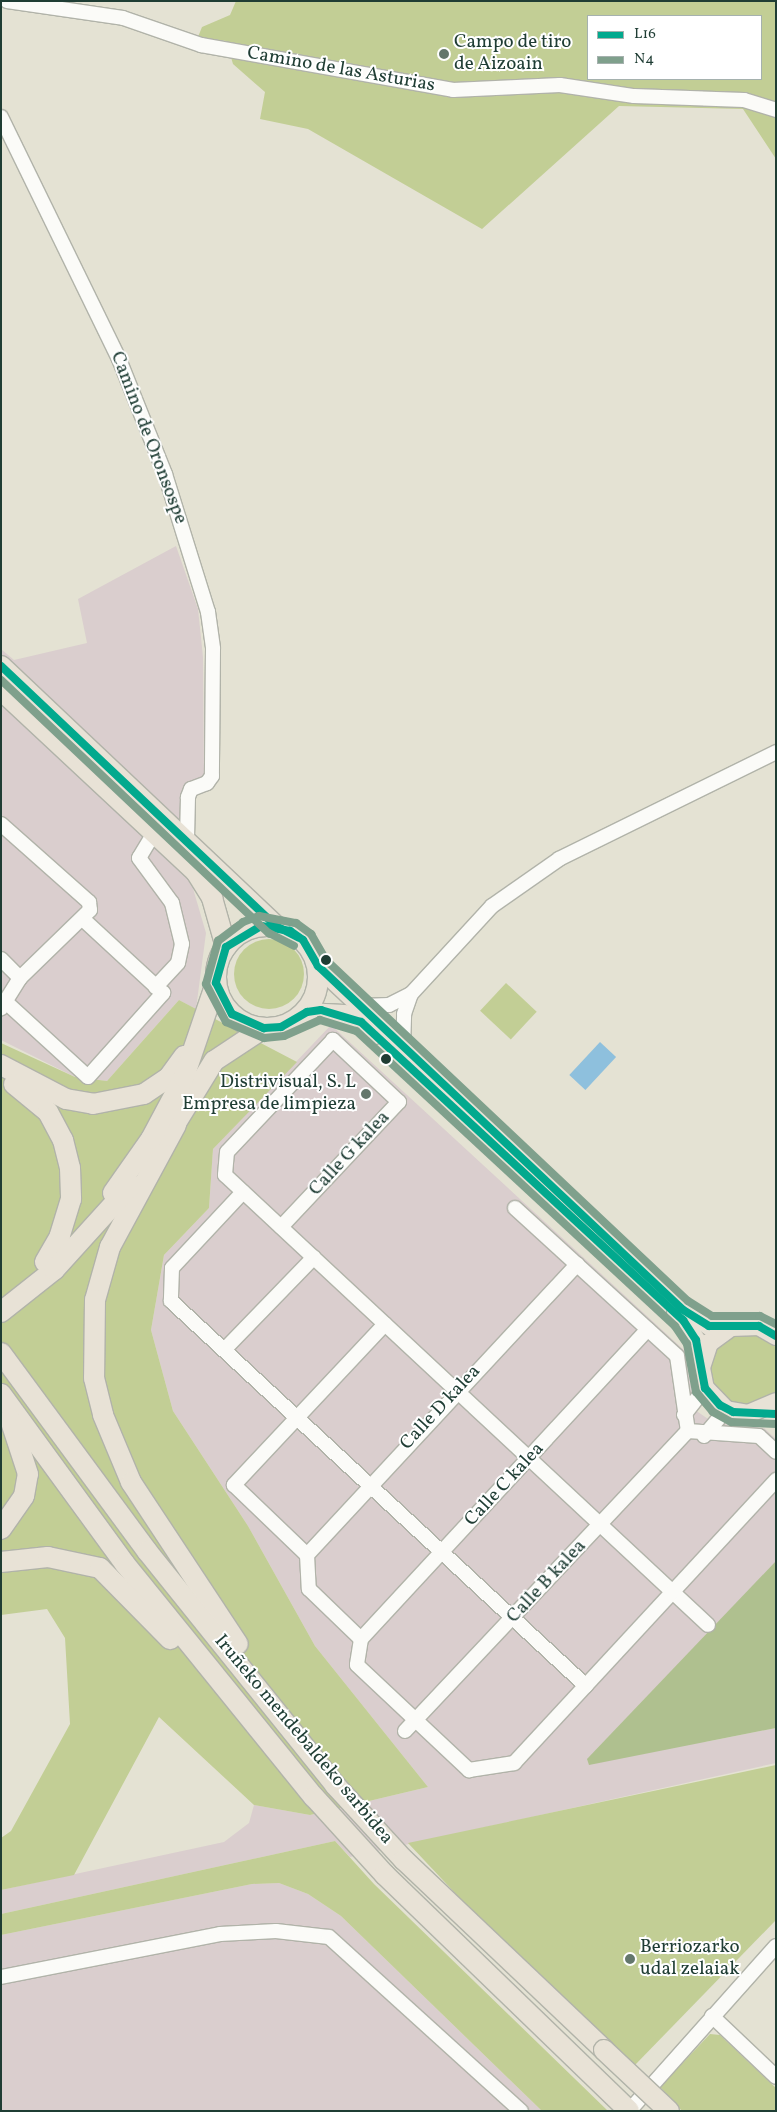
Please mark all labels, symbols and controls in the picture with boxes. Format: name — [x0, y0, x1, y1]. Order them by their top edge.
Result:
legend — [587, 15, 762, 80]
text: L16 — [634, 24, 656, 45]
place label: Campo de tiro de Aizoain — [454, 32, 571, 76]
street label: Camino de las Asturias — [245, 42, 437, 98]
marker: Campo de tiro de Aizoain — [438, 48, 450, 60]
text: N4 — [634, 49, 654, 70]
street label: Camino de Oronsospe — [105, 349, 191, 527]
unlabelled marker — [321, 955, 331, 965]
unlabelled marker — [381, 1054, 391, 1064]
place label: Distrivisual, S. L Empresa de limpieza — [182, 1072, 356, 1116]
marker: Distrivisual, S. L Empresa de limpieza — [360, 1088, 372, 1100]
street label: Calle G kalea — [305, 1107, 395, 1201]
street label: Calle D kalea — [396, 1361, 486, 1455]
street label: Calle C kalea — [460, 1438, 550, 1532]
street label: Calle B kalea — [503, 1536, 591, 1628]
street label: Iruñeko mendebaldeko sarbidea — [209, 1631, 397, 1849]
place label: Berriozarko udal zelaiak — [640, 1937, 740, 1981]
marker: Berriozarko udal zelaiak — [624, 1953, 636, 1965]

